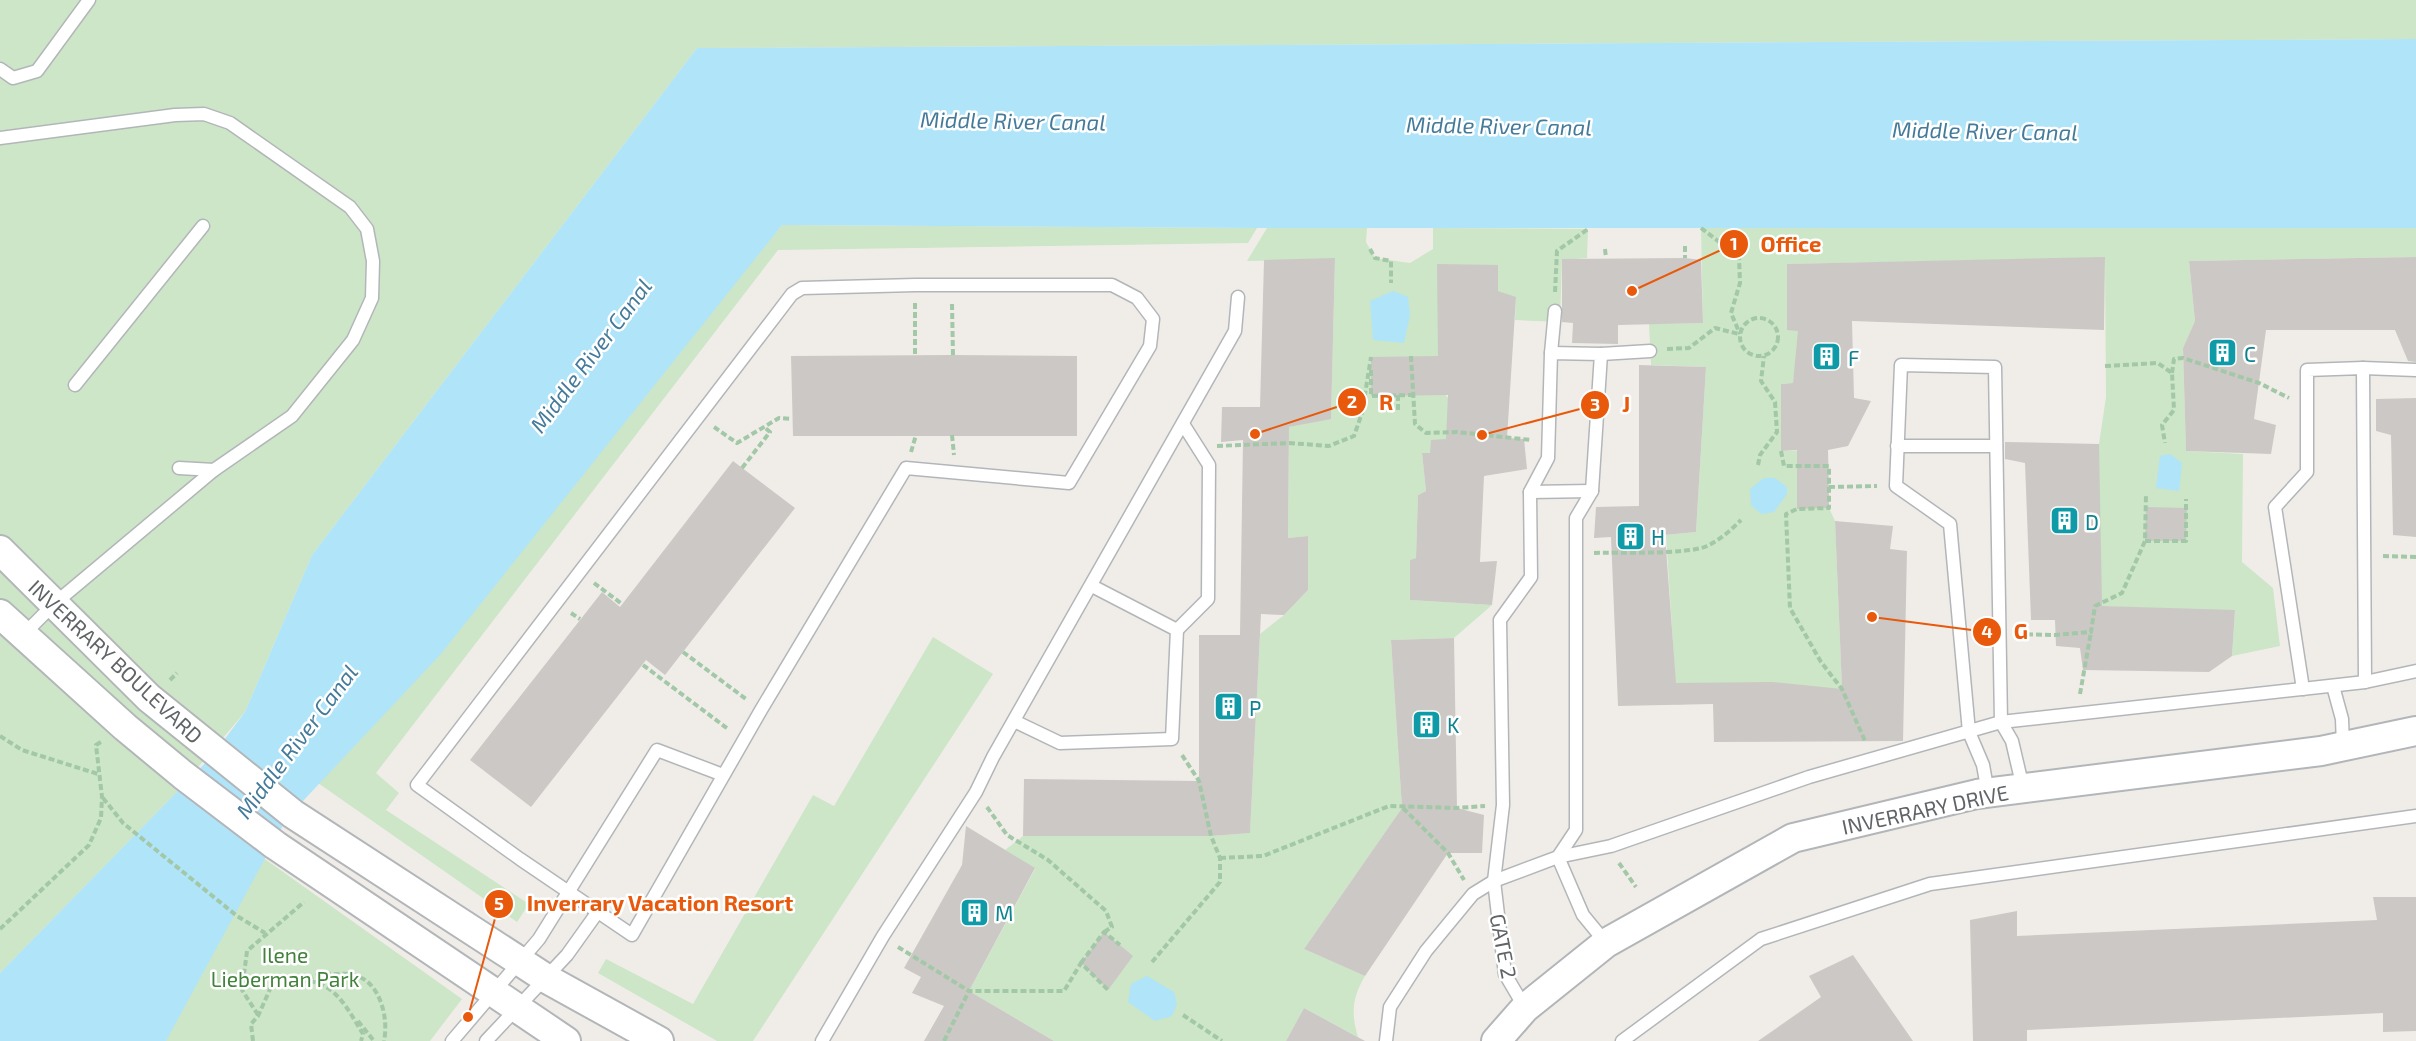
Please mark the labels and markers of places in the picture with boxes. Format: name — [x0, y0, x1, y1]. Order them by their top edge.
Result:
callout: Office — [1719, 224, 1834, 264]
building icon: C — [2207, 337, 2239, 369]
building icon: F — [1811, 341, 1843, 373]
place label: C — [2244, 341, 2256, 366]
place label: F — [1848, 345, 1859, 370]
callout: R — [1337, 382, 1405, 422]
callout: J — [1580, 385, 1642, 425]
building icon: D — [2048, 505, 2080, 537]
place label: D — [2085, 509, 2099, 534]
building icon: H — [1614, 520, 1646, 552]
place label: H — [1651, 524, 1665, 549]
callout: G — [1972, 612, 2040, 652]
building icon: P — [1212, 691, 1244, 723]
place label: P — [1249, 695, 1261, 720]
building icon: K — [1410, 708, 1442, 740]
place label: K — [1447, 712, 1460, 737]
callout: Inverrary Vacation Resort — [484, 884, 805, 924]
building icon: M — [958, 896, 990, 928]
place label: M — [995, 900, 1013, 925]

